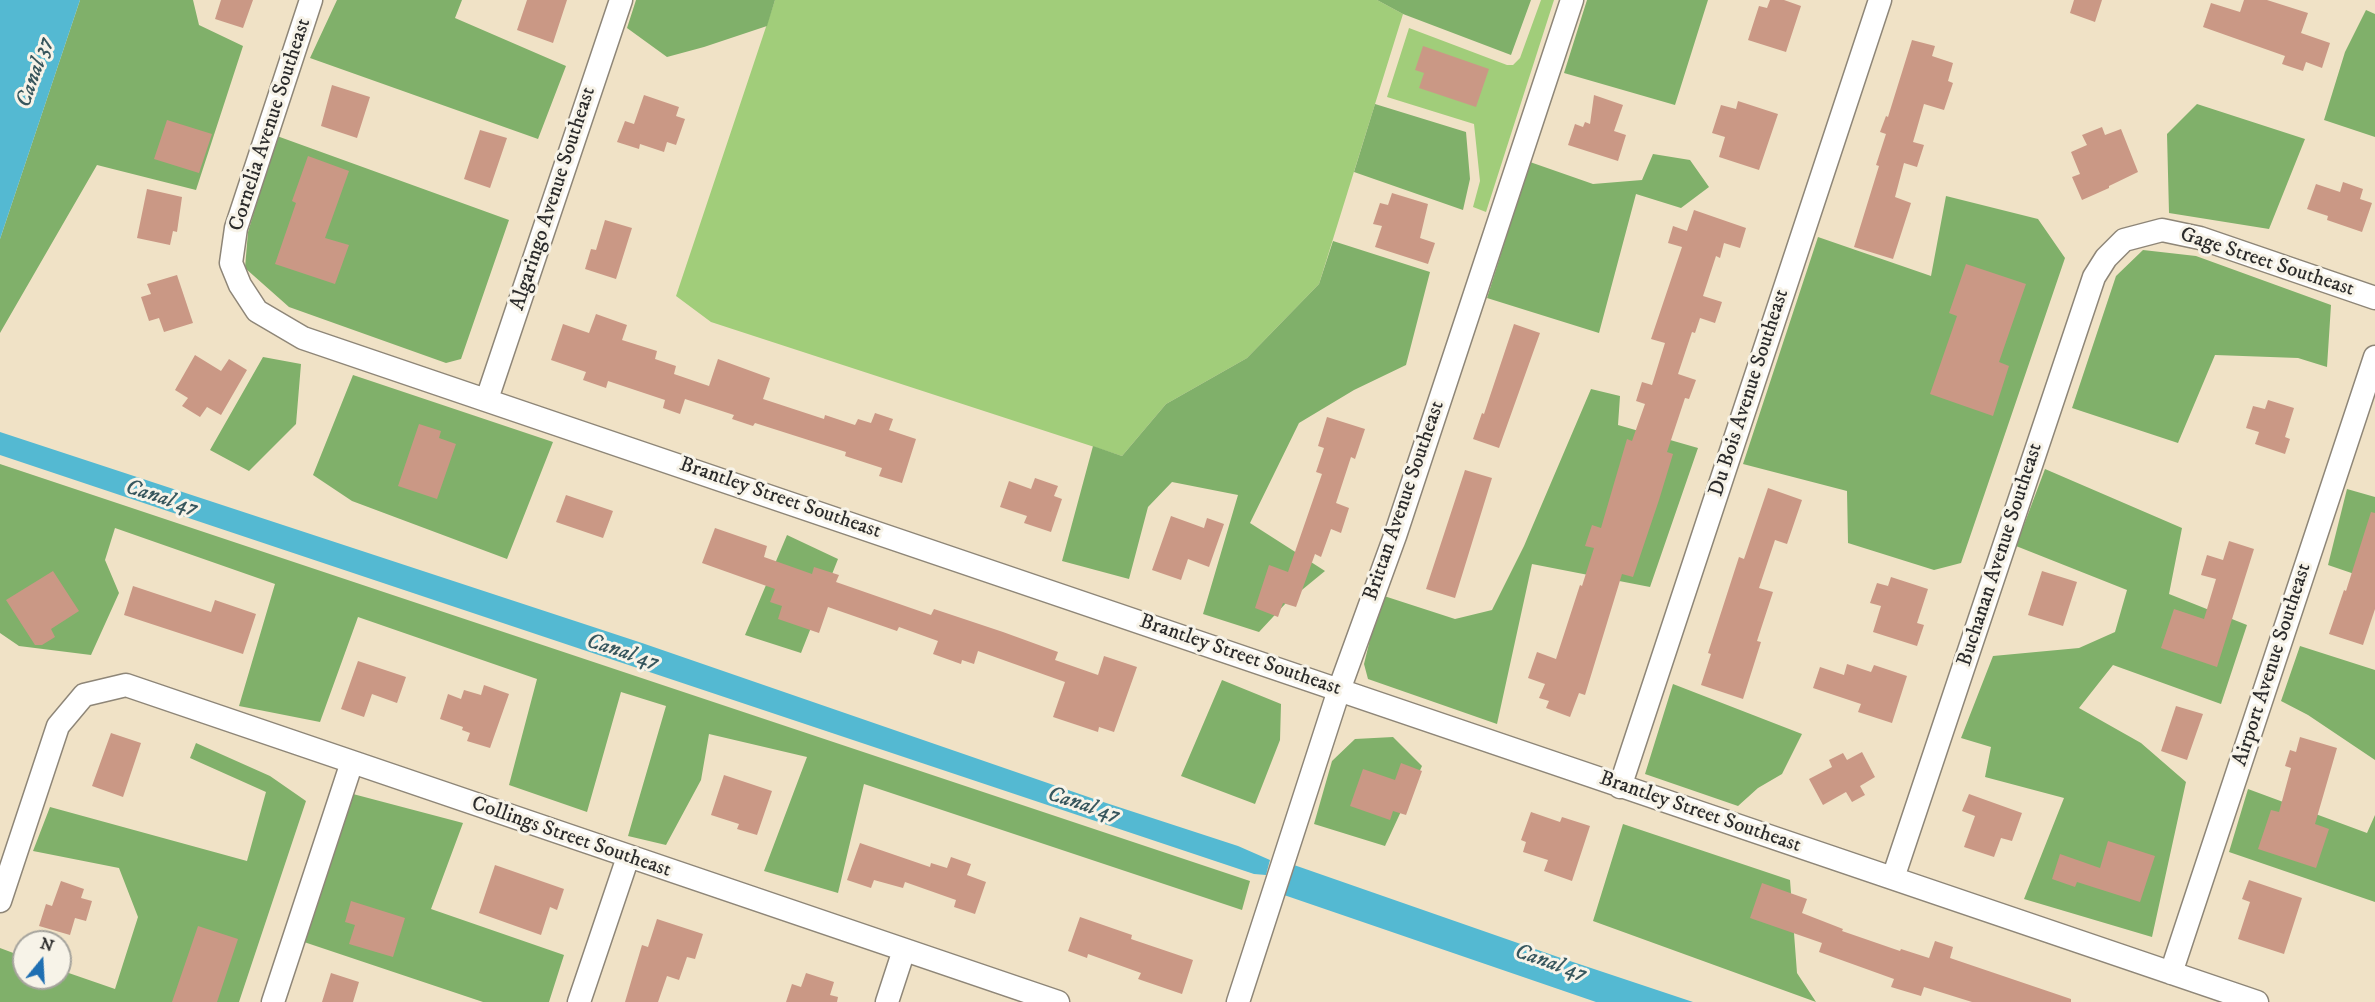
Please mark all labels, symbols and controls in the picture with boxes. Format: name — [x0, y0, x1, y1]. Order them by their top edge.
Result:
street label: Cornelia Avenue Southeast — [225, 15, 317, 235]
water label: Canal 37 — [12, 35, 60, 111]
street label: Algaringo Avenue Southeast — [506, 84, 602, 314]
street label: Gage Street Southeast — [2177, 223, 2357, 303]
street label: Du Bois Avenue Southeast — [1705, 286, 1795, 500]
street label: Brittan Avenue Southeast — [1359, 398, 1451, 604]
street label: Buchanan Avenue Southeast — [1953, 440, 2049, 670]
street label: Brantley Street Southeast — [676, 453, 884, 545]
water label: Canal 47 — [122, 475, 200, 523]
street label: Airport Avenue Southeast — [2228, 560, 2318, 770]
street label: Brantley Street Southeast — [1136, 610, 1344, 702]
water label: Canal 47 — [583, 629, 661, 677]
street label: Brantley Street Southeast — [1596, 767, 1804, 859]
water label: Canal 47 — [1044, 782, 1122, 830]
street label: Collings Street Southeast — [468, 792, 674, 884]
north arrow — [12, 930, 72, 990]
text: N — [38, 933, 56, 956]
water label: Canal 47 — [1511, 939, 1589, 989]

